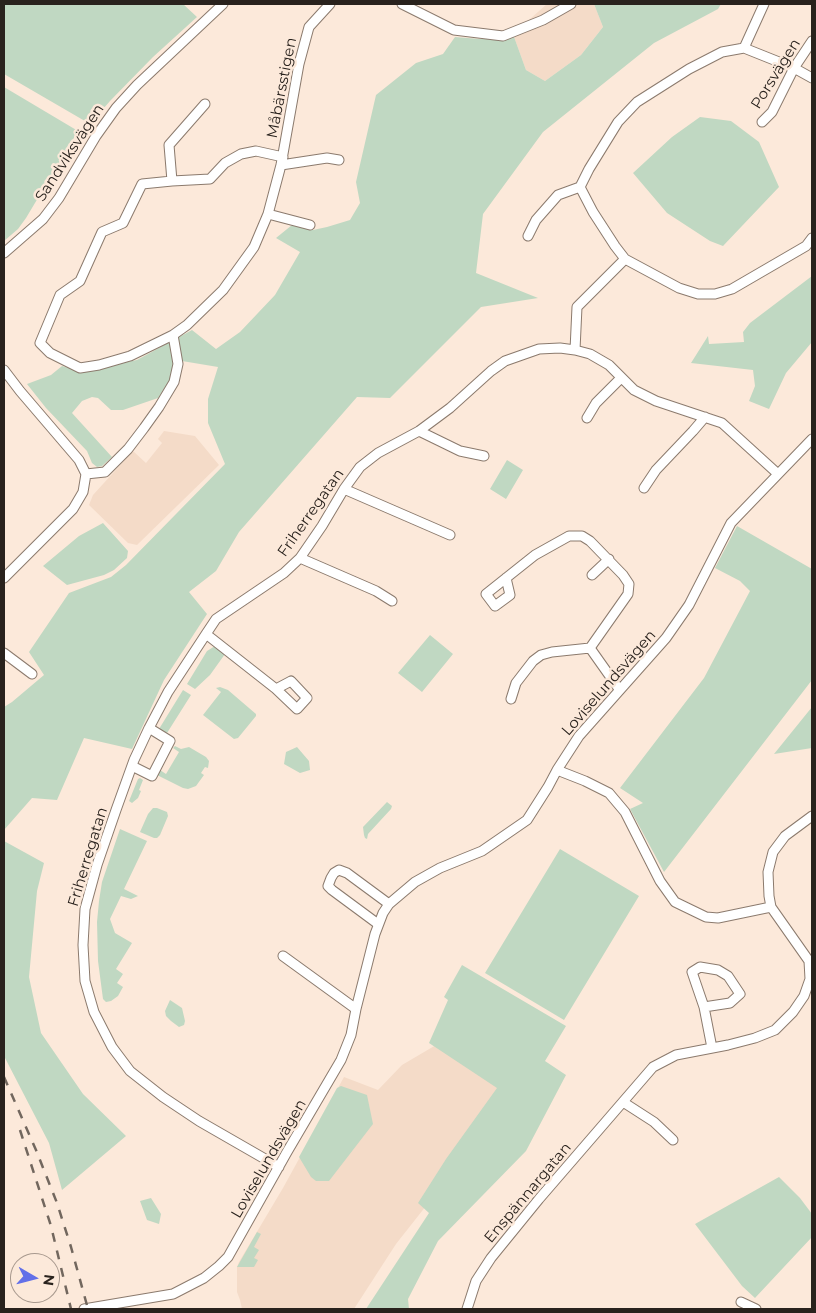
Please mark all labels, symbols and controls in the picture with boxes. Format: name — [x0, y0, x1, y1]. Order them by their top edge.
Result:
street label: Måbärsstigen — [263, 36, 301, 140]
street label: Porsvägen — [747, 36, 805, 112]
street label: Sandviksvägen — [32, 101, 108, 205]
street label: Friherregatan — [274, 466, 348, 560]
street label: Loviselundsvägen — [558, 626, 660, 740]
street label: Friherregatan — [64, 805, 112, 909]
street label: Loviselundsvägen — [228, 1096, 310, 1222]
street label: Enspännargatan — [481, 1139, 575, 1247]
north arrow — [10, 1253, 60, 1303]
text: N — [39, 1273, 59, 1287]

